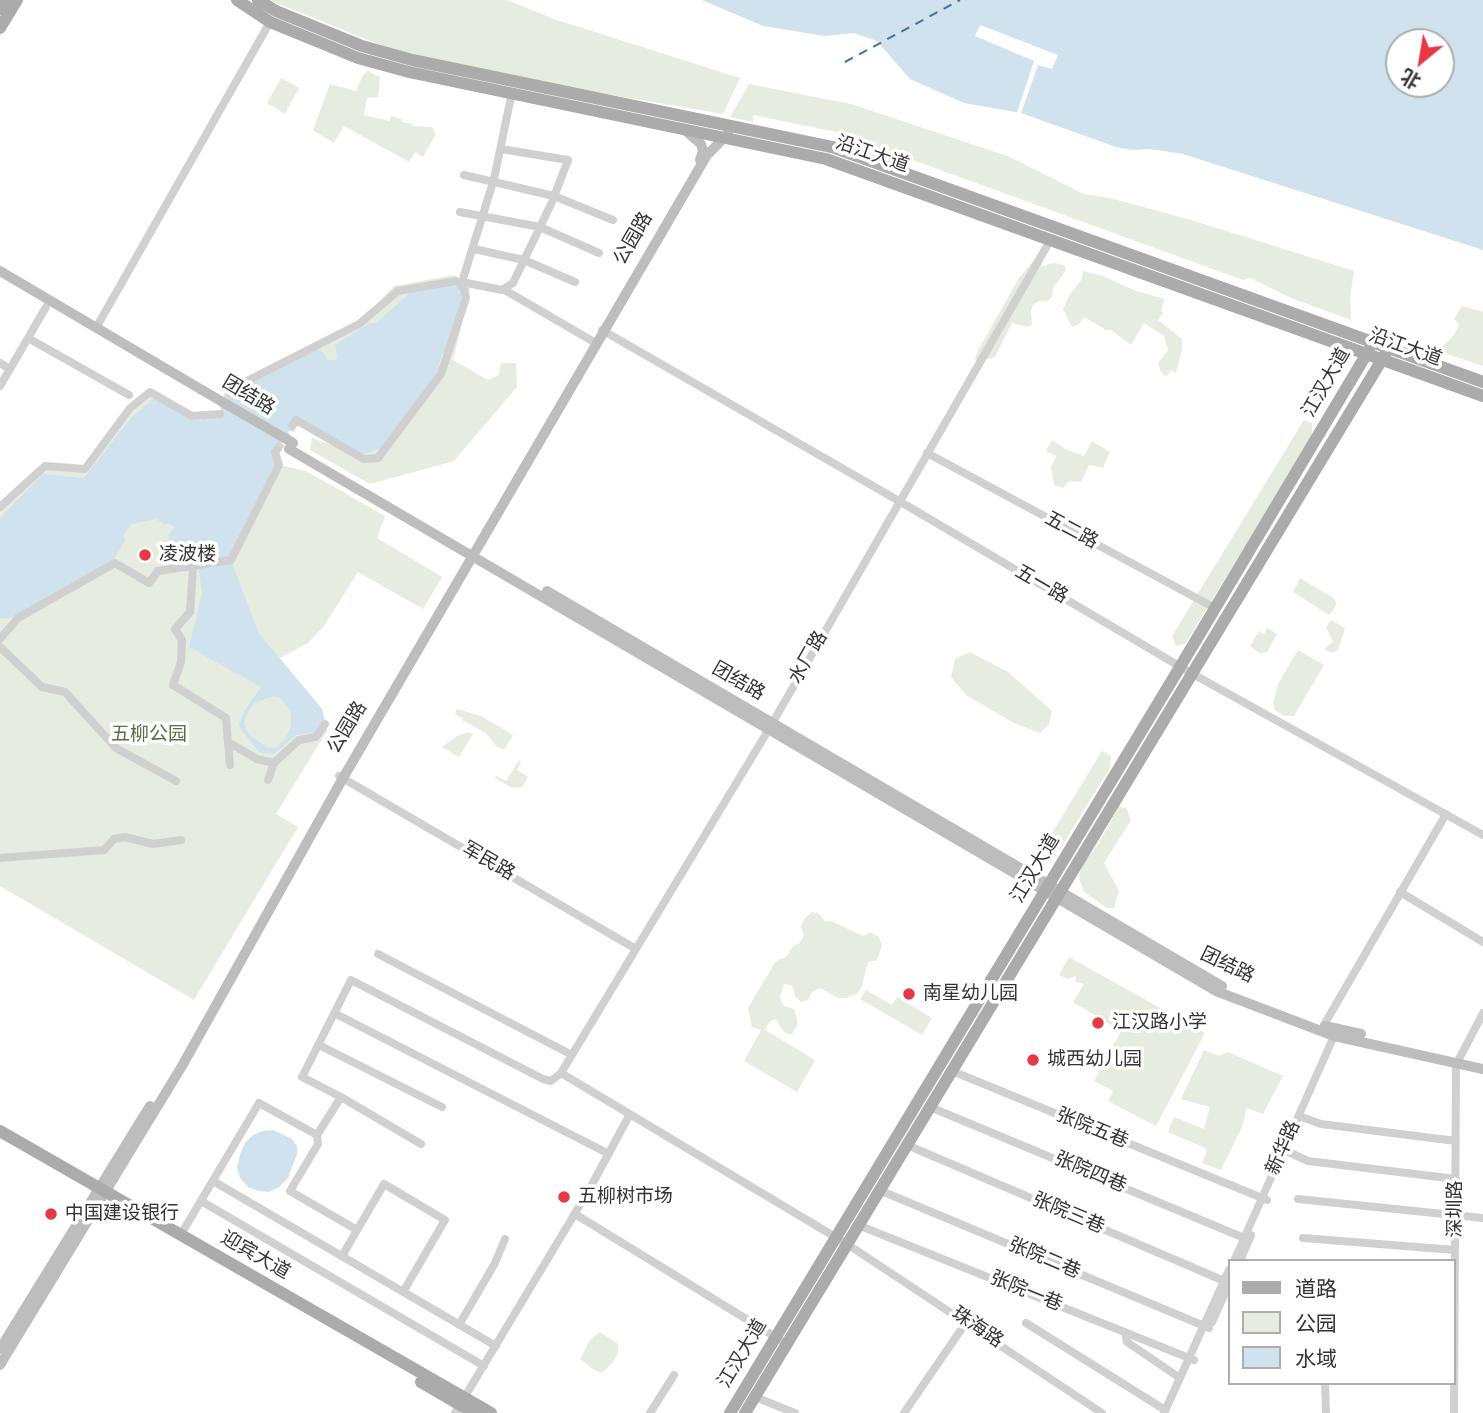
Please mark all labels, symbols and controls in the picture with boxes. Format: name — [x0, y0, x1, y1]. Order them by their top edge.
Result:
north arrow — [1385, 28, 1455, 98]
text: 北 — [1395, 63, 1426, 97]
street label: 沿江大道 — [832, 132, 912, 178]
street label: 公园路 — [610, 209, 658, 269]
street label: 沿江大道 — [1365, 324, 1445, 372]
street label: 江汉大道 — [1298, 344, 1356, 422]
street label: 团结路 — [218, 372, 278, 420]
street label: 五二路 — [1040, 508, 1102, 554]
place label: 凌波楼 — [159, 544, 216, 566]
marker: 凌波楼 — [137, 547, 153, 563]
street label: 五一路 — [1011, 561, 1071, 609]
street label: 水厂路 — [785, 628, 833, 688]
street label: 团结路 — [708, 658, 768, 706]
street label: 公园路 — [324, 698, 372, 758]
park label: 五柳公园 — [111, 724, 187, 746]
street label: 江汉大道 — [1007, 831, 1065, 907]
street label: 军民路 — [458, 838, 518, 886]
street label: 团结路 — [1196, 943, 1258, 989]
place label: 南星幼儿园 — [923, 983, 1018, 1005]
marker: 南星幼儿园 — [901, 986, 917, 1002]
place label: 江汉路小学 — [1112, 1012, 1207, 1034]
marker: 江汉路小学 — [1090, 1015, 1106, 1031]
place label: 城西幼儿园 — [1047, 1049, 1142, 1071]
marker: 城西幼儿园 — [1025, 1052, 1041, 1068]
street label: 张院五巷 — [1052, 1104, 1132, 1154]
street label: 新华路 — [1262, 1117, 1306, 1179]
street label: 张院四巷 — [1051, 1148, 1129, 1198]
street label: 深圳路 — [1445, 1181, 1467, 1237]
place label: 五柳树市场 — [578, 1186, 673, 1208]
marker: 五柳树市场 — [556, 1189, 572, 1205]
street label: 张院三巷 — [1029, 1189, 1107, 1239]
place label: 中国建设银行 — [65, 1203, 179, 1225]
marker: 中国建设银行 — [43, 1206, 59, 1222]
street label: 迎宾大道 — [216, 1227, 294, 1285]
street label: 张院二巷 — [1005, 1234, 1083, 1284]
legend — [1228, 1259, 1455, 1385]
street label: 张院一巷 — [986, 1267, 1066, 1317]
text: 道路 — [1295, 1272, 1337, 1304]
street label: 珠海路 — [947, 1303, 1007, 1353]
text: 公园 — [1295, 1307, 1337, 1339]
street label: 江汉大道 — [714, 1316, 772, 1392]
text: 水域 — [1295, 1342, 1337, 1374]

